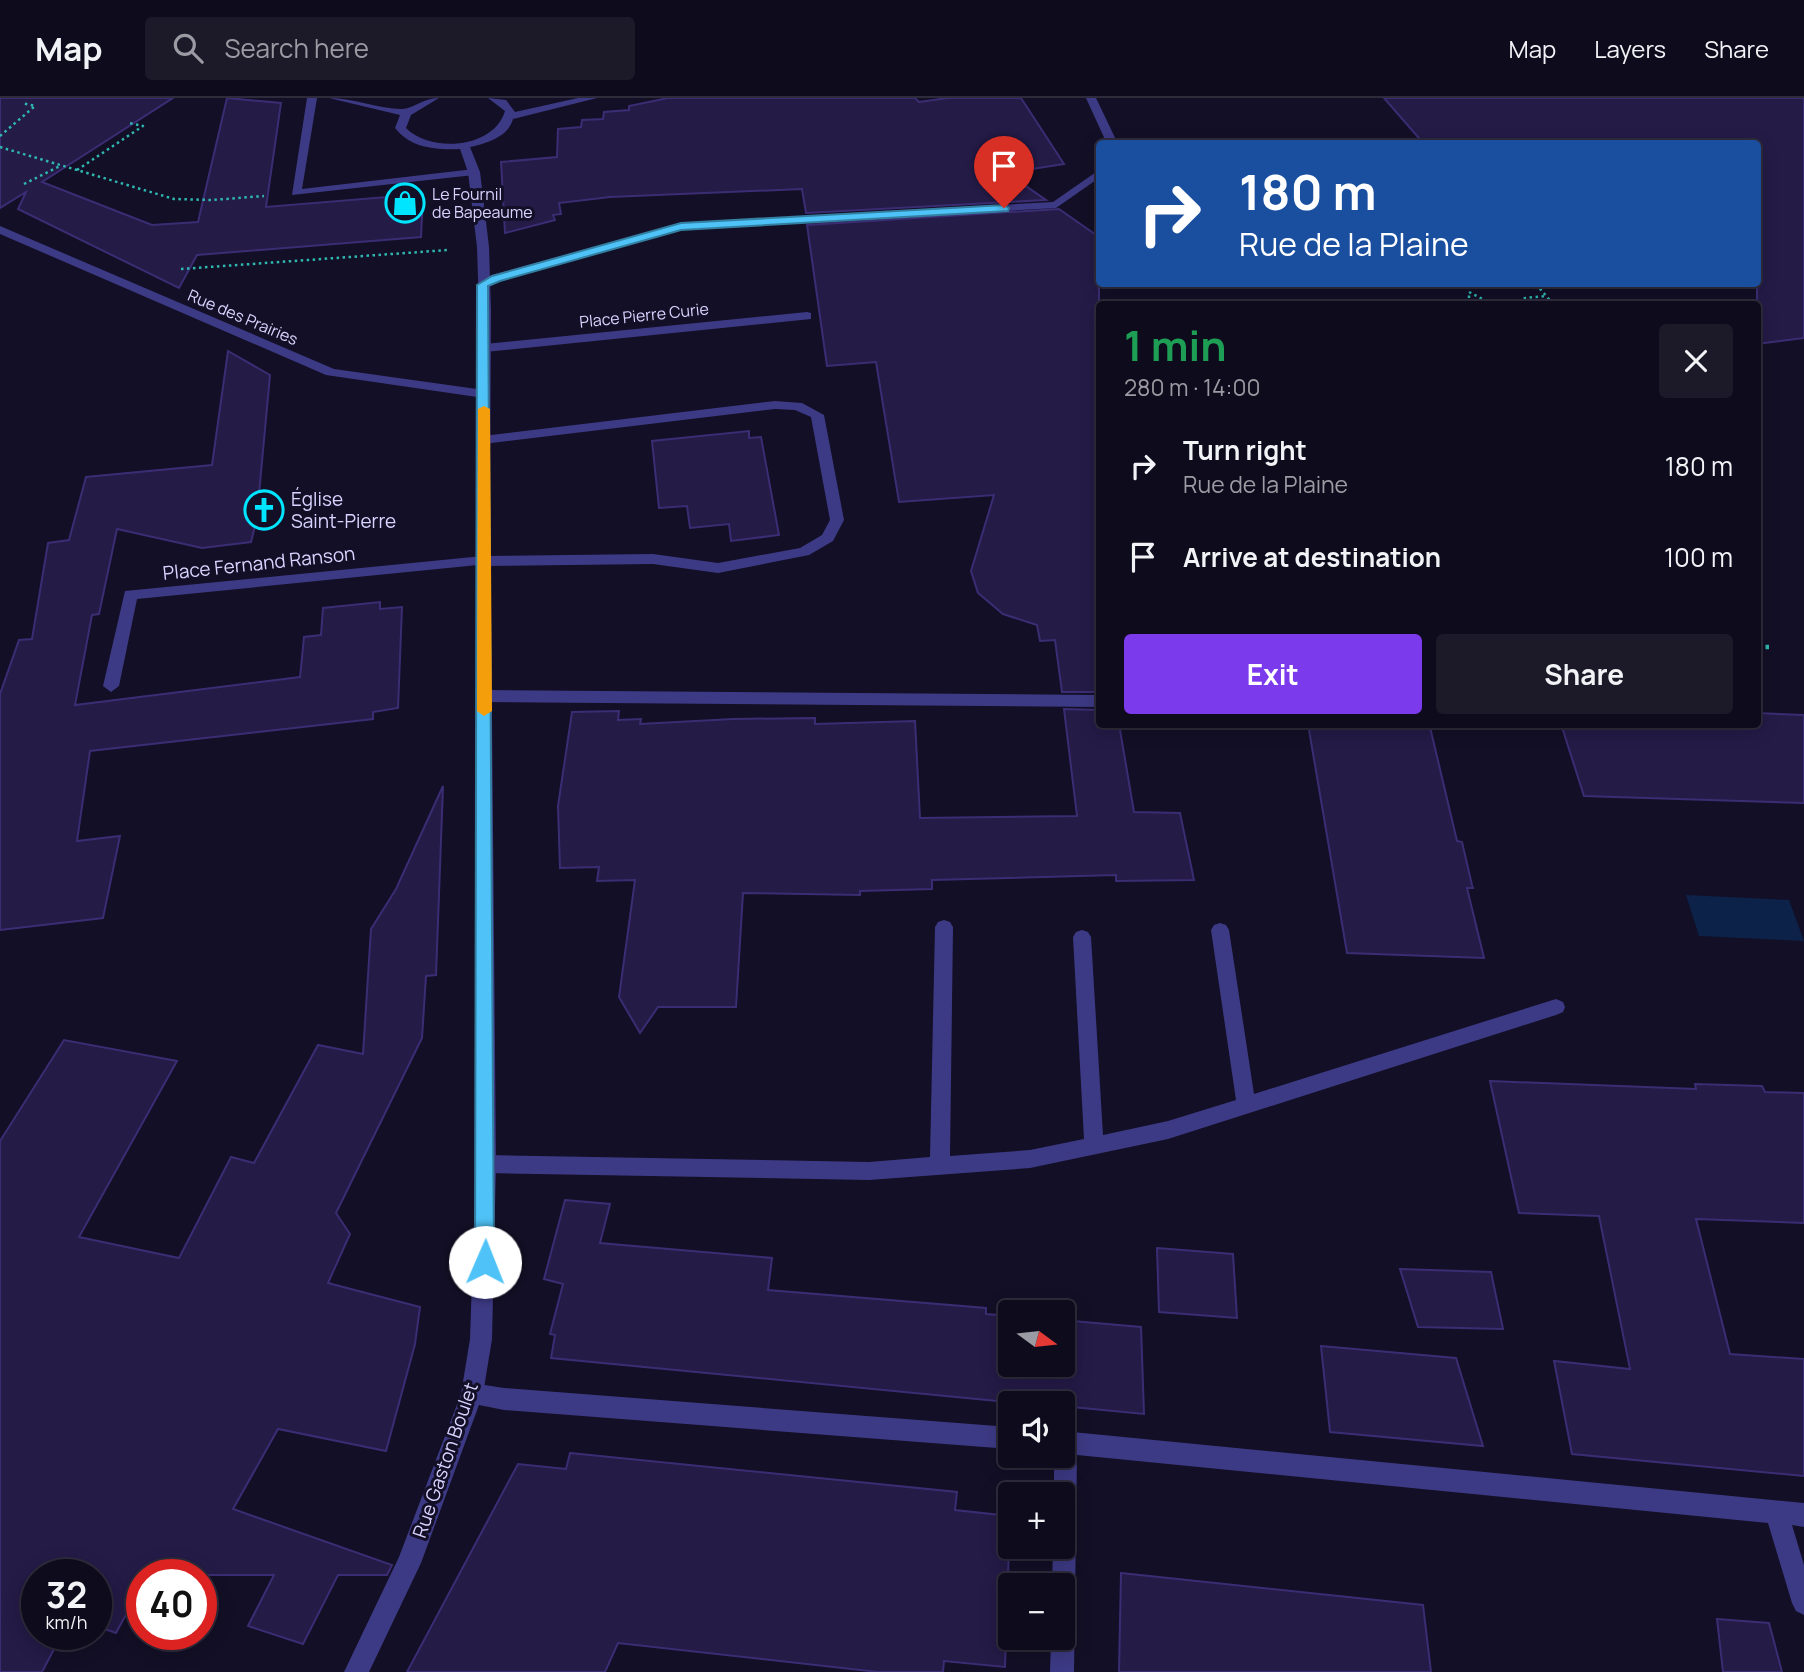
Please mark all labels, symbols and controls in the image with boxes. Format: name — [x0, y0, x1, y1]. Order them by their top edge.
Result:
search box — [145, 17, 635, 80]
text: Map — [35, 26, 103, 71]
icon: search — [169, 29, 207, 67]
text: Search here — [225, 30, 369, 66]
text: Map — [1509, 32, 1556, 65]
text: Layers — [1594, 32, 1666, 65]
text: Share — [1704, 32, 1769, 65]
pin — [974, 136, 1034, 208]
icon: arrive — [985, 147, 1023, 185]
text: 180 m — [1239, 158, 1377, 225]
icon: right — [1124, 168, 1215, 259]
shop icon: Le Fournil de Bapeaume — [384, 182, 426, 224]
place label: Le Fournil de Bapeaume — [432, 183, 533, 223]
text: Rue de la Plaine — [1239, 222, 1469, 266]
street label: Rue des Prairies — [185, 284, 301, 350]
street label: Place Pierre Curie — [578, 297, 710, 333]
text: 1 min — [1124, 316, 1227, 374]
button: close — [1659, 324, 1733, 398]
text: 280 m · 14:00 — [1124, 371, 1260, 403]
text: Turn right — [1183, 432, 1307, 468]
icon: right — [1124, 447, 1162, 485]
text: 180 m — [1665, 448, 1733, 484]
text: Rue de la Plaine — [1183, 468, 1348, 500]
place label: Église Saint-Pierre — [291, 486, 396, 534]
church icon: Église Saint-Pierre — [243, 489, 285, 531]
icon: arrive — [1124, 538, 1162, 576]
text: Arrive at destination — [1183, 539, 1441, 575]
text: 100 m — [1664, 539, 1733, 575]
street label: Place Fernand Ranson — [162, 540, 356, 586]
button: Exit — [1124, 634, 1422, 714]
button: Share — [1436, 634, 1733, 714]
position arrow — [448, 1225, 522, 1299]
north arrow — [998, 1300, 1074, 1377]
map controls — [998, 1300, 1075, 1650]
street label: Rue Gaston Boulet — [406, 1379, 484, 1541]
button: sound — [998, 1391, 1075, 1468]
button: + — [998, 1482, 1075, 1559]
speed limit sign: 40 — [126, 1559, 217, 1650]
text: 32 — [46, 1571, 87, 1619]
button: − — [998, 1573, 1075, 1650]
text: km/h — [46, 1610, 87, 1634]

